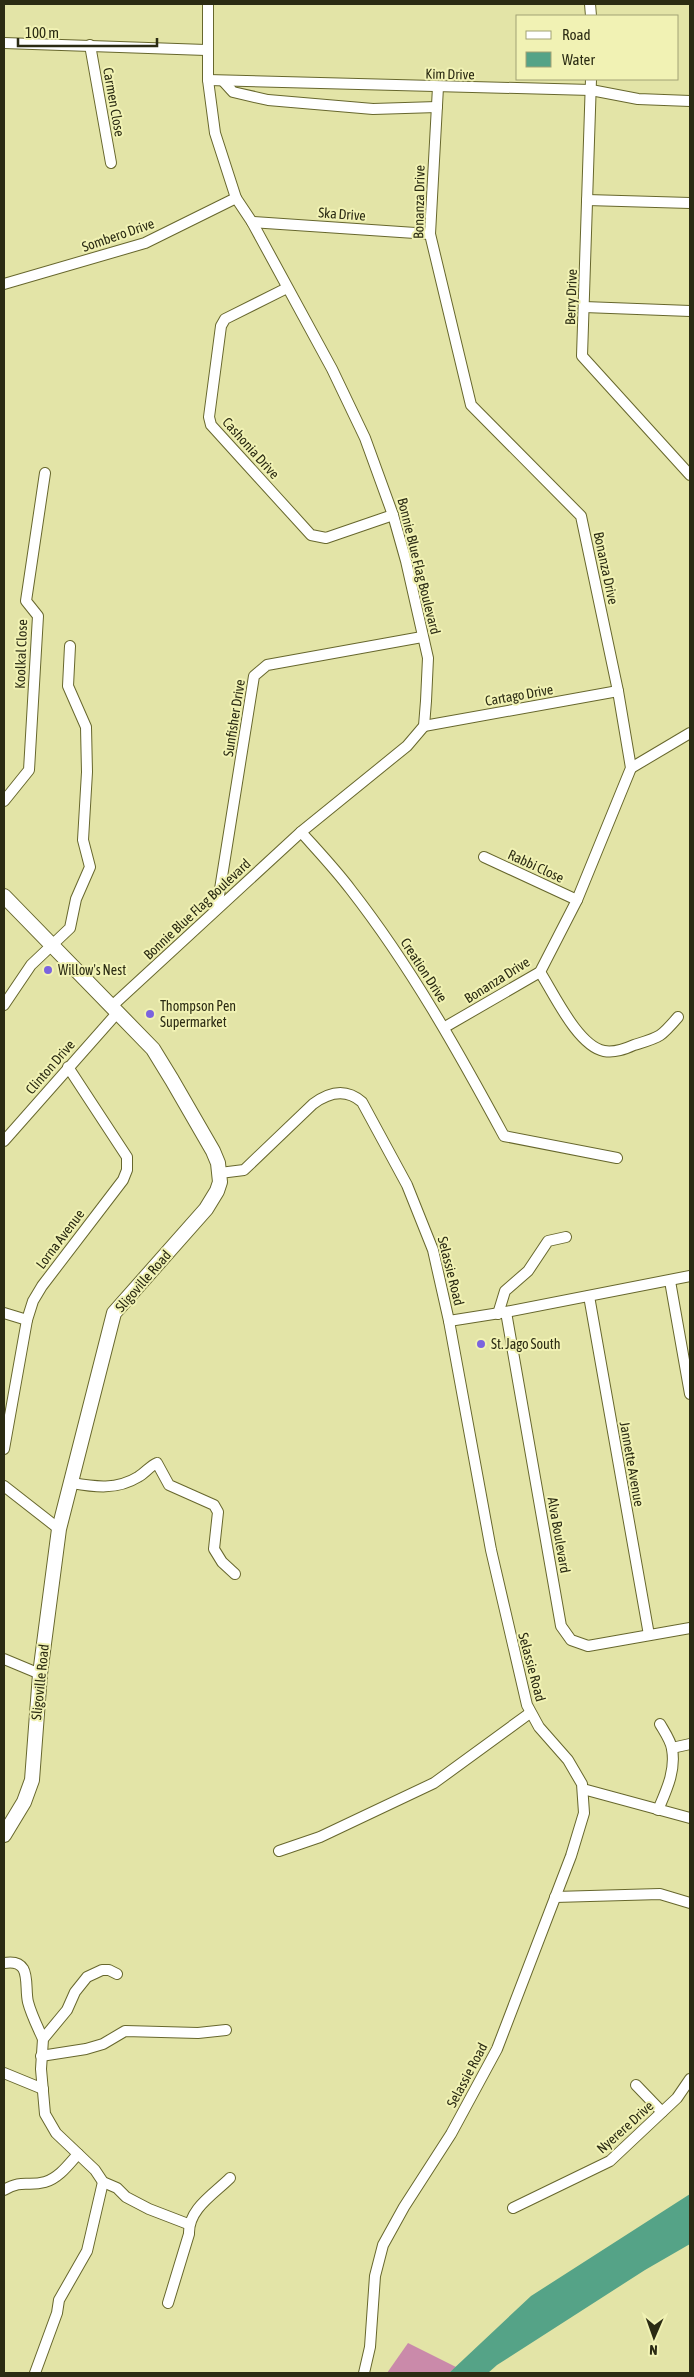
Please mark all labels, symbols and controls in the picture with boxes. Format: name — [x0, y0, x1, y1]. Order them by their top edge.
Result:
scale bar — [18, 15, 156, 47]
legend — [516, 15, 679, 80]
text: 100 m — [25, 24, 59, 41]
text: Road — [562, 26, 591, 43]
text: Water — [562, 51, 595, 68]
street label: Carmen Close — [100, 66, 128, 138]
street label: Kim Drive — [425, 66, 475, 82]
street label: Bonanza Drive — [410, 165, 428, 239]
street label: Ska Drive — [318, 204, 366, 224]
street label: Sombero Drive — [80, 215, 156, 255]
street label: Berry Drive — [562, 269, 580, 325]
street label: Cashonia Drive — [219, 414, 283, 482]
street label: Bonnie Blue Flag Boulevard — [394, 496, 444, 636]
street label: Bonanza Drive — [590, 530, 622, 606]
street label: Koolkal Close — [12, 619, 30, 689]
street label: Sunfisher Drive — [220, 678, 248, 758]
street label: Cartago Drive — [484, 681, 554, 709]
street label: Rabbi Close — [506, 846, 566, 886]
street label: Bonnie Blue Flag Boulevard — [140, 855, 254, 963]
street label: Creation Drive — [397, 935, 451, 1005]
street label: Bonanza Drive — [461, 954, 533, 1006]
place label: Willow's Nest — [58, 962, 126, 978]
marker: Willow's Nest — [42, 964, 54, 976]
place label: Thompson Pen Supermarket — [160, 998, 236, 1030]
marker: Thompson Pen Supermarket — [144, 1008, 156, 1020]
street label: Clinton Drive — [22, 1037, 78, 1097]
street label: Lorna Avenue — [33, 1206, 87, 1272]
street label: Selassie Road — [435, 1235, 467, 1307]
street label: Sligoville Road — [112, 1247, 174, 1315]
place label: St. Jago South — [491, 1336, 561, 1352]
marker: St. Jago South — [475, 1338, 487, 1350]
street label: Jannette Avenue — [617, 1420, 647, 1508]
street label: Alva Boulevard — [544, 1496, 574, 1574]
street label: Selassie Road — [515, 1631, 549, 1703]
street label: Sligoville Road — [28, 1643, 52, 1721]
street label: Selassie Road — [443, 2040, 491, 2110]
street label: Nyerere Drive — [594, 2098, 656, 2156]
north arrow — [629, 2312, 679, 2362]
text: N — [649, 2342, 658, 2358]

